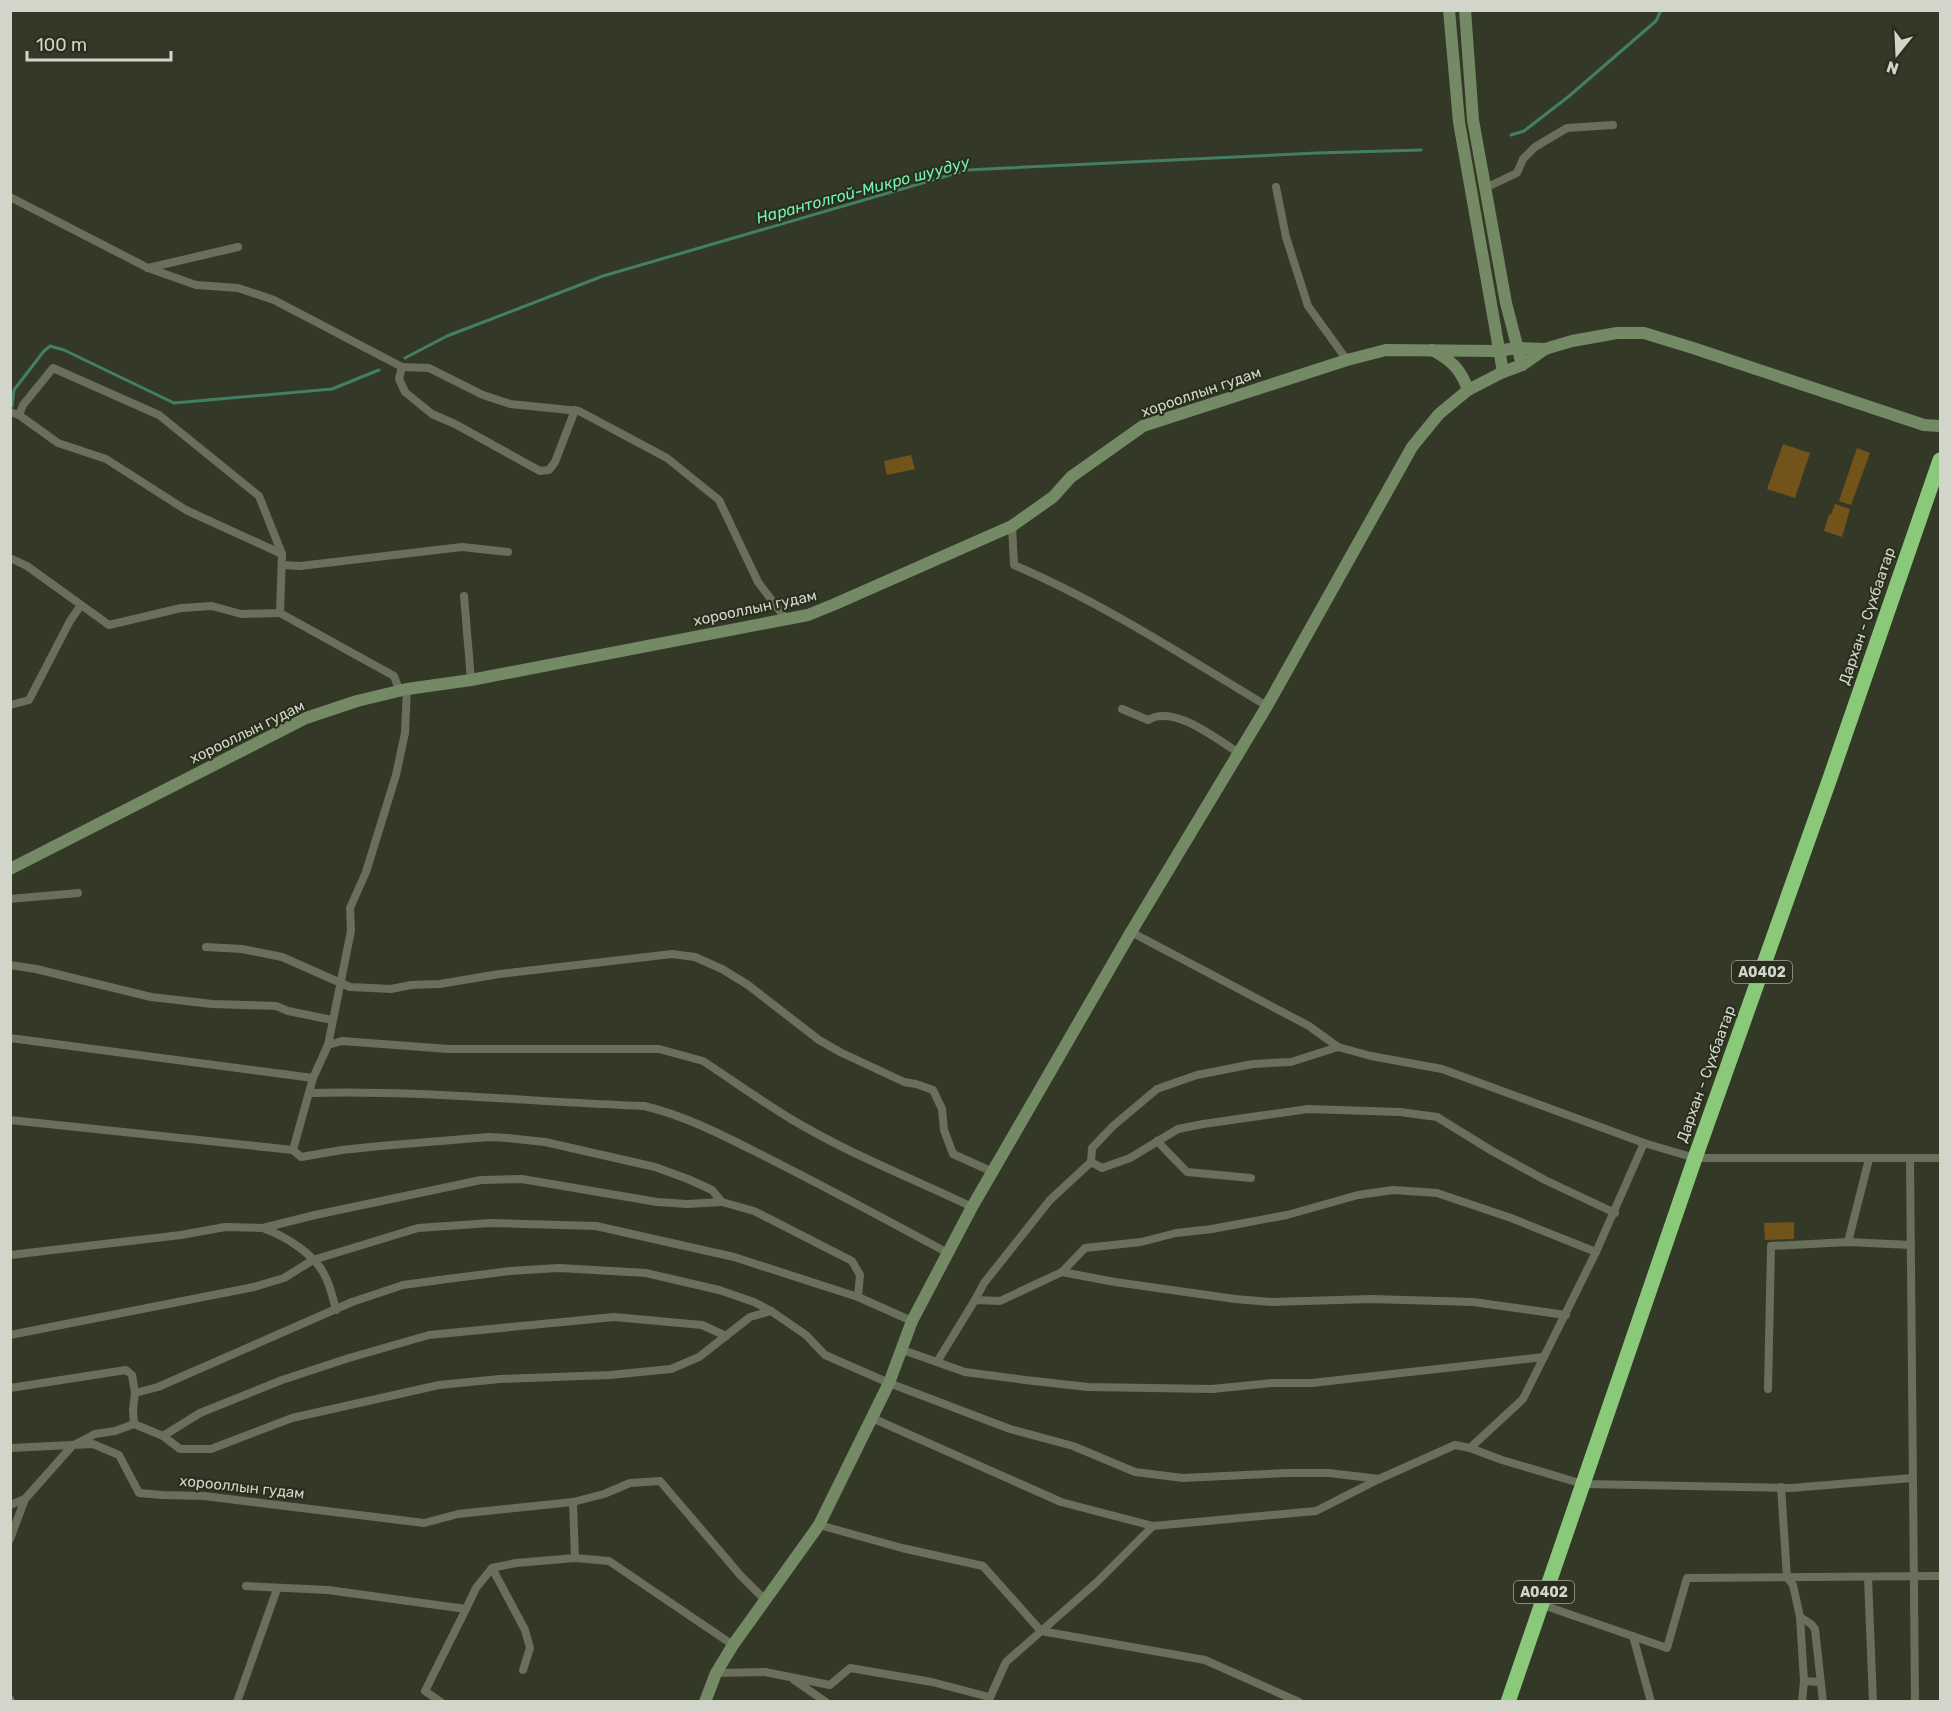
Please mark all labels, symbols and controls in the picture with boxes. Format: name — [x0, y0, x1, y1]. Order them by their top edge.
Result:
scale bar — [27, 24, 171, 62]
north arrow — [1867, 24, 1927, 84]
text: 100 m — [36, 34, 87, 56]
text: N — [1884, 57, 1901, 79]
water label: Нарантолгой-Микро шуудуу — [754, 152, 973, 228]
street label: хорооллын гудам — [1139, 363, 1263, 421]
street label: Дархан - Сүхбаатар — [1835, 545, 1899, 687]
street label: хорооллын гудам — [692, 586, 818, 630]
street label: хорооллын гудам — [187, 696, 307, 768]
road number: A0402 — [1732, 961, 1792, 983]
street label: Дархан - Сүхбаатар — [1673, 1003, 1739, 1145]
street label: хорооллын гудам — [179, 1471, 305, 1503]
road number: A0402 — [1514, 1581, 1574, 1603]

